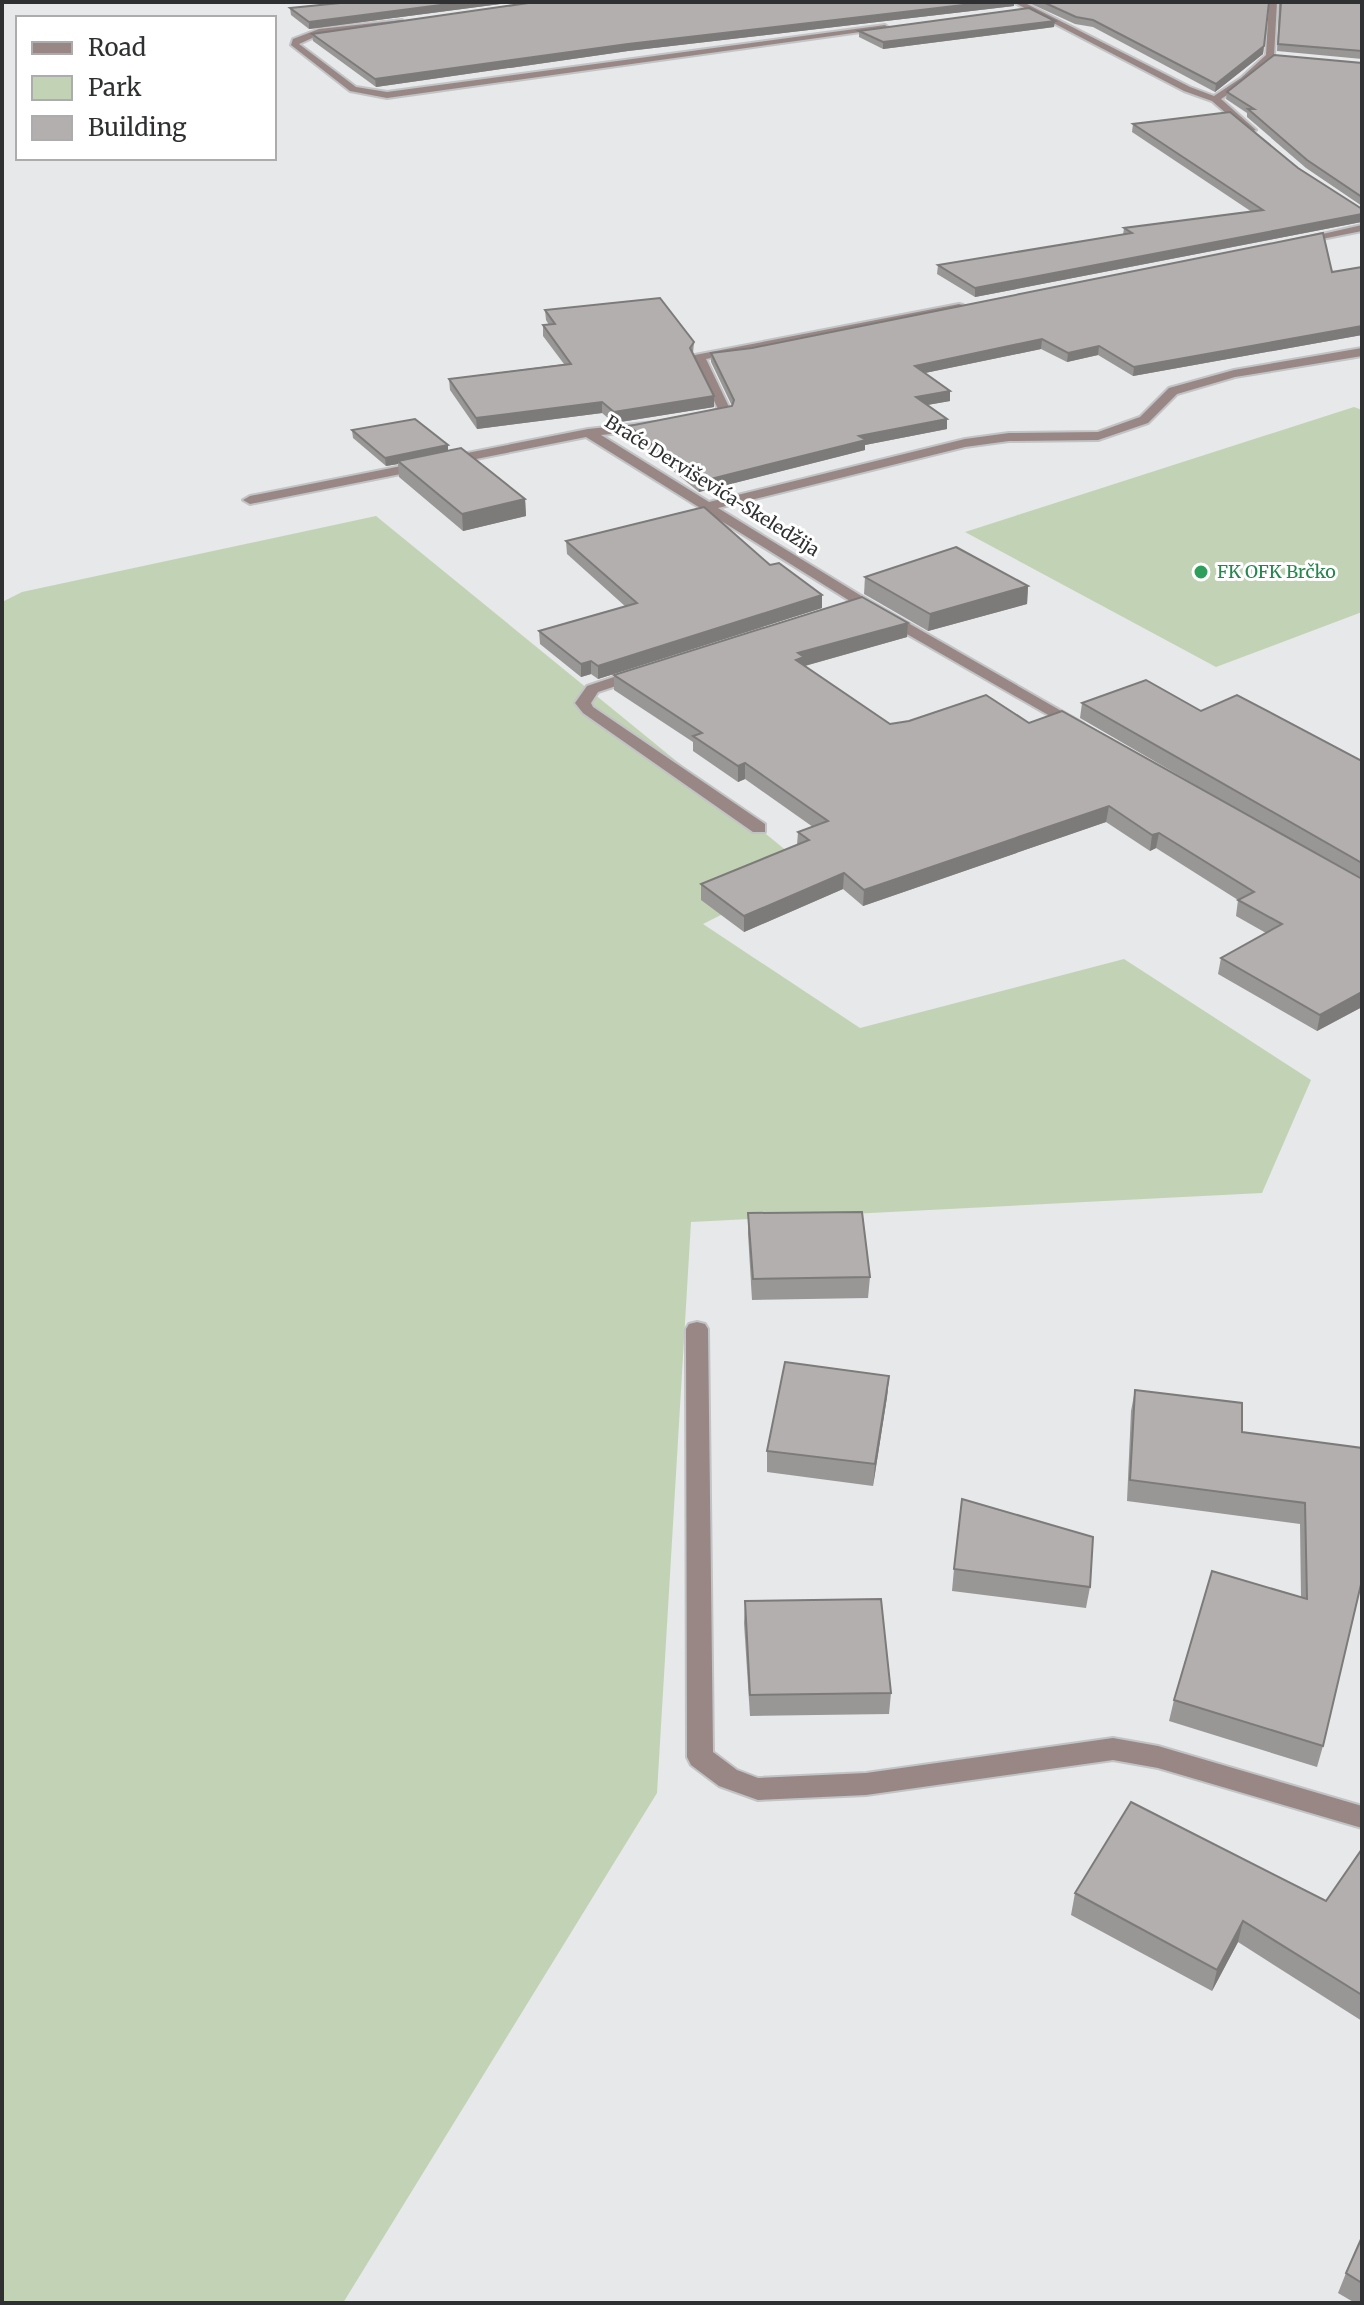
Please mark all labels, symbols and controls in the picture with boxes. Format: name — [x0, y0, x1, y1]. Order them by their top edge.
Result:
legend — [16, 16, 276, 160]
text: Road — [88, 32, 146, 63]
text: Park — [88, 72, 142, 103]
text: Building — [88, 112, 187, 143]
street label: Braće Derviševića-Skeledžija — [601, 410, 824, 561]
place label: FK OFK Brčko — [1217, 560, 1336, 583]
marker: FK OFK Brčko — [1192, 563, 1210, 581]

